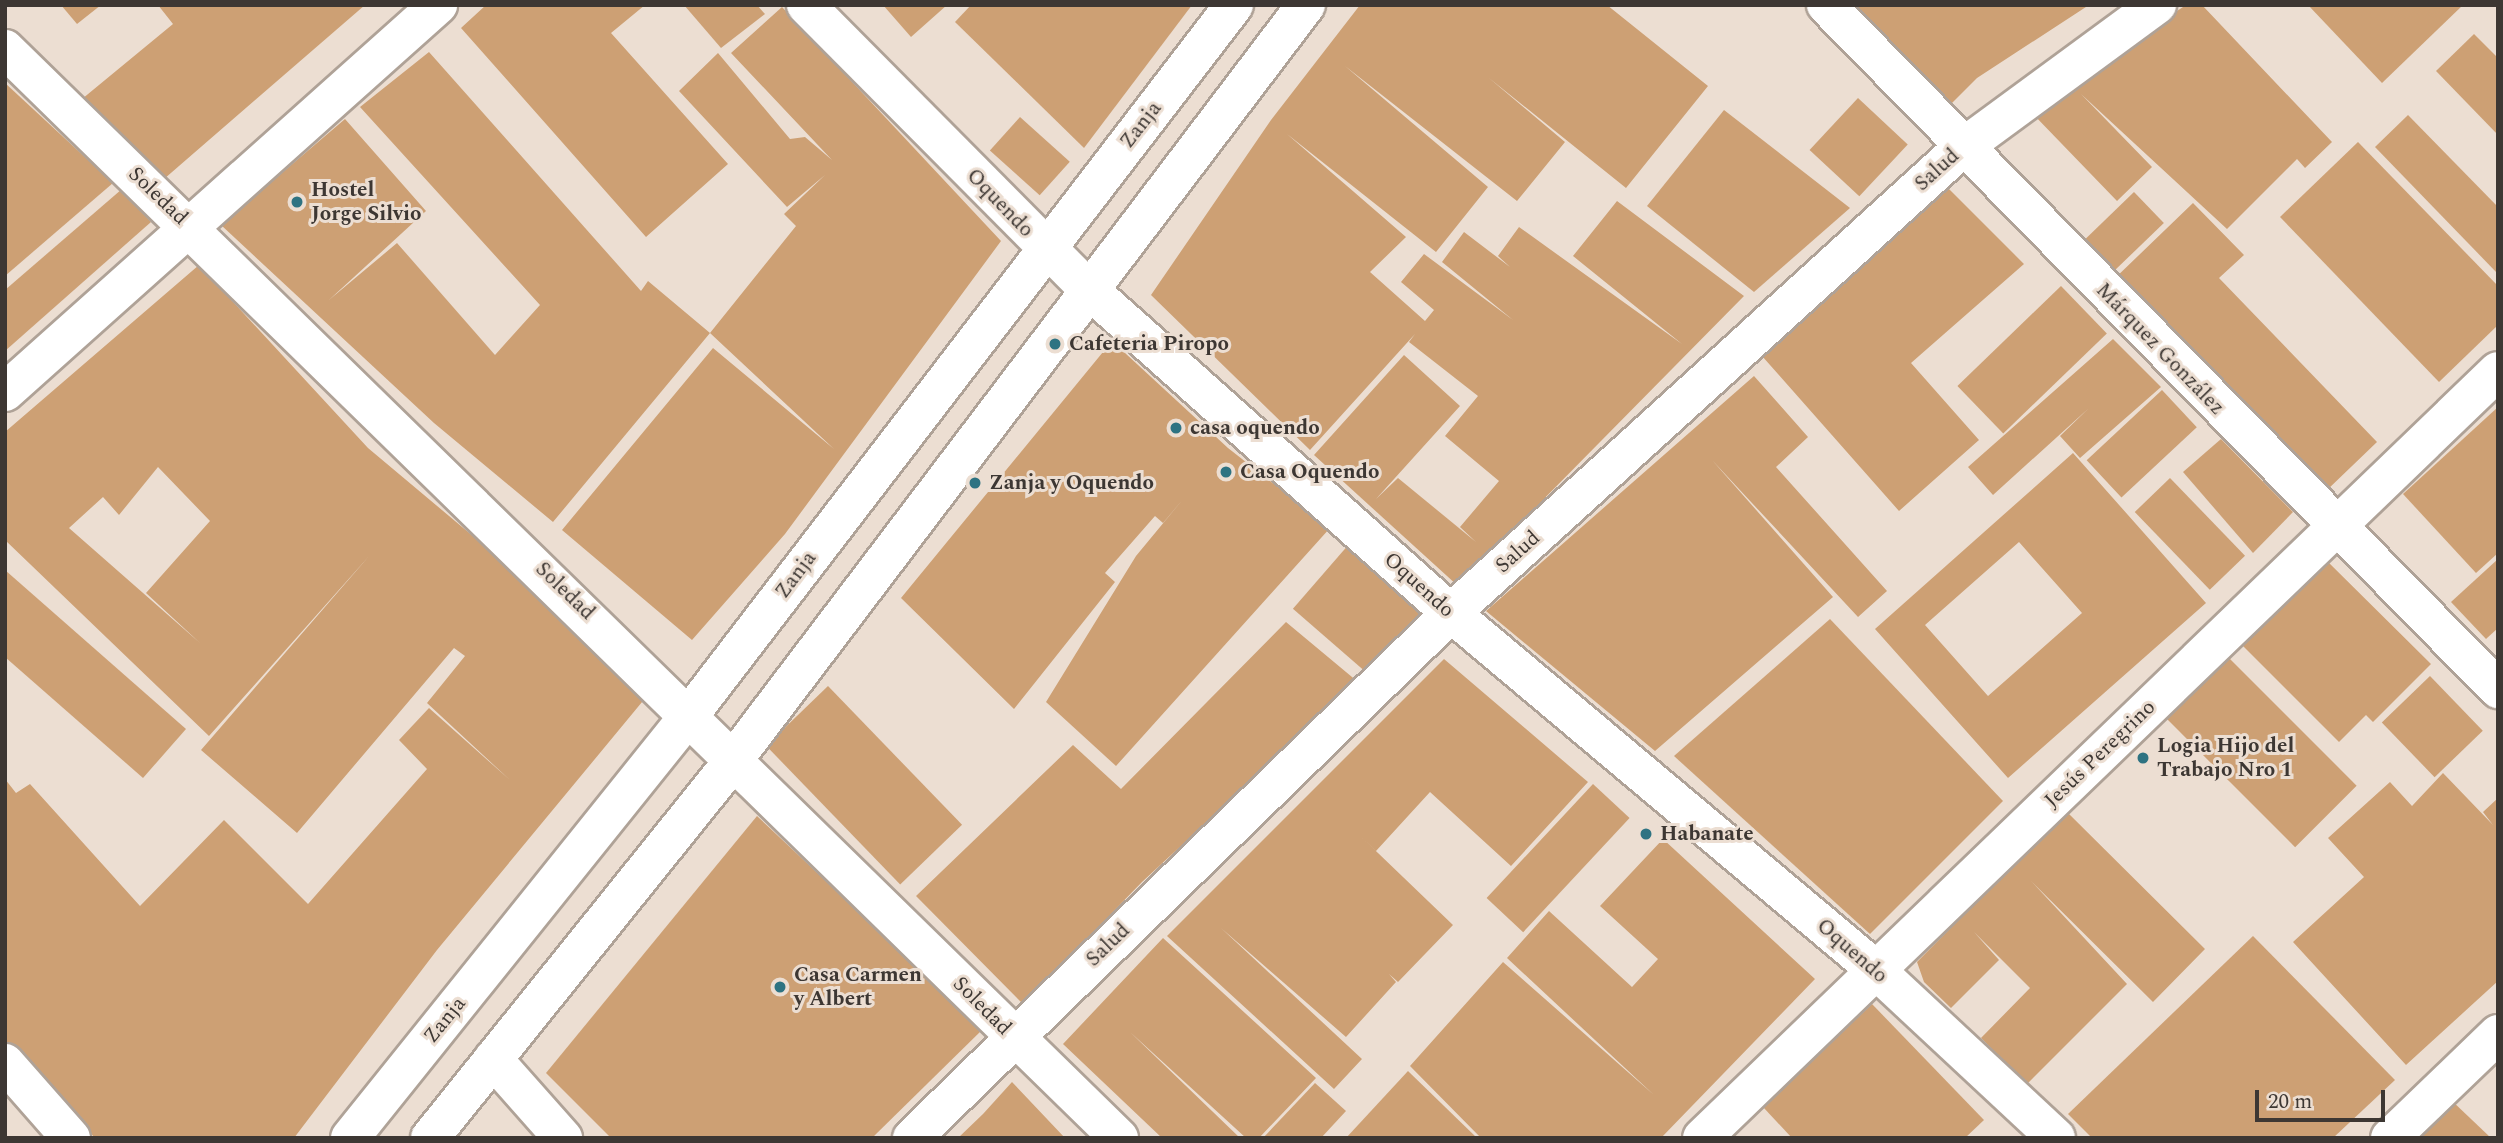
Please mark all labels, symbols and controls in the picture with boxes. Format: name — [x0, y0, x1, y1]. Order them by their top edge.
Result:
street label: Zanja — [1115, 96, 1167, 154]
street label: Salud — [1909, 143, 1965, 197]
street label: Soledad — [123, 162, 193, 230]
street label: Oquendo — [961, 163, 1039, 243]
place label: Hostel Jorge Silvio — [311, 177, 422, 227]
marker: Hostel Jorge Silvio — [289, 194, 305, 210]
street label: Márquez González — [2090, 278, 2230, 420]
place label: Cafeteria Piropo — [1069, 331, 1229, 357]
marker: Cafeteria Piropo — [1047, 336, 1063, 352]
place label: casa oquendo — [1190, 415, 1320, 441]
marker: casa oquendo — [1168, 420, 1184, 436]
place label: Casa Oquendo — [1240, 459, 1379, 485]
marker: Casa Oquendo — [1218, 464, 1234, 480]
place label: Zanja y Oquendo — [989, 470, 1154, 496]
marker: Zanja y Oquendo — [967, 475, 983, 491]
street label: Salud — [1490, 525, 1546, 579]
street label: Zanja — [770, 546, 822, 604]
street label: Oquendo — [1379, 547, 1459, 623]
street label: Soledad — [530, 557, 600, 625]
street label: Jesús Peregrino — [2039, 695, 2161, 813]
place label: Logia Hijo del Trabajo Nro 1 — [2157, 733, 2294, 783]
marker: Logia Hijo del Trabajo Nro 1 — [2135, 750, 2151, 766]
place label: Habanate — [1660, 821, 1754, 847]
marker: Habanate — [1638, 826, 1654, 842]
street label: Oquendo — [1811, 913, 1893, 989]
street label: Salud — [1081, 918, 1135, 972]
place label: Casa Carmen y Albert — [794, 962, 922, 1012]
street label: Soledad — [947, 971, 1017, 1041]
marker: Casa Carmen y Albert — [772, 979, 788, 995]
street label: Zanja — [419, 992, 471, 1048]
scale bar — [2258, 1076, 2388, 1120]
text: 20 m — [2268, 1086, 2312, 1118]

